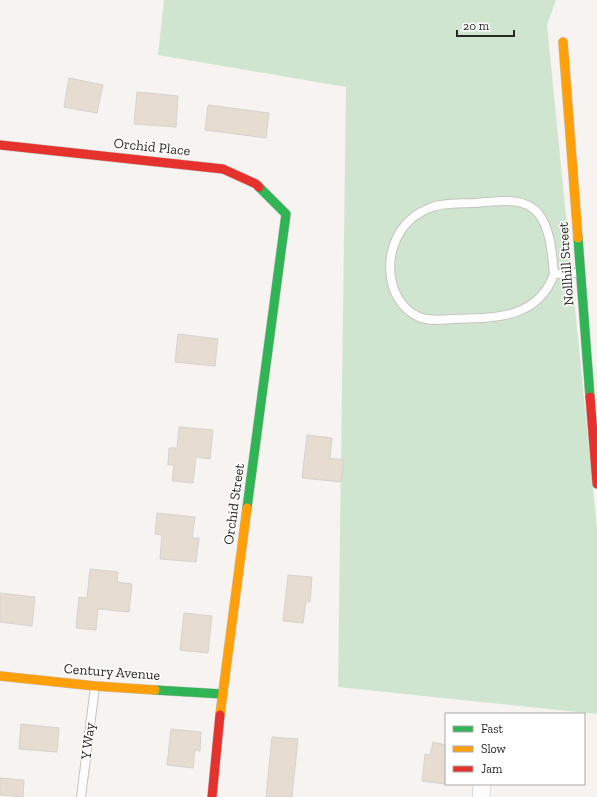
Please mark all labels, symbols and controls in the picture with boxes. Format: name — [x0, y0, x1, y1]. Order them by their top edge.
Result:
scale bar — [457, 12, 514, 38]
text: 20 m — [463, 19, 490, 33]
street label: Orchid Place — [113, 135, 191, 160]
street label: Nollhill Street — [555, 221, 577, 306]
street label: Orchid Street — [220, 461, 248, 546]
street label: Century Avenue — [63, 660, 161, 684]
legend — [445, 713, 585, 785]
street label: Y Way — [77, 721, 99, 761]
text: Fast — [481, 722, 504, 736]
text: Slow — [481, 742, 507, 756]
text: Jam — [481, 762, 503, 776]

